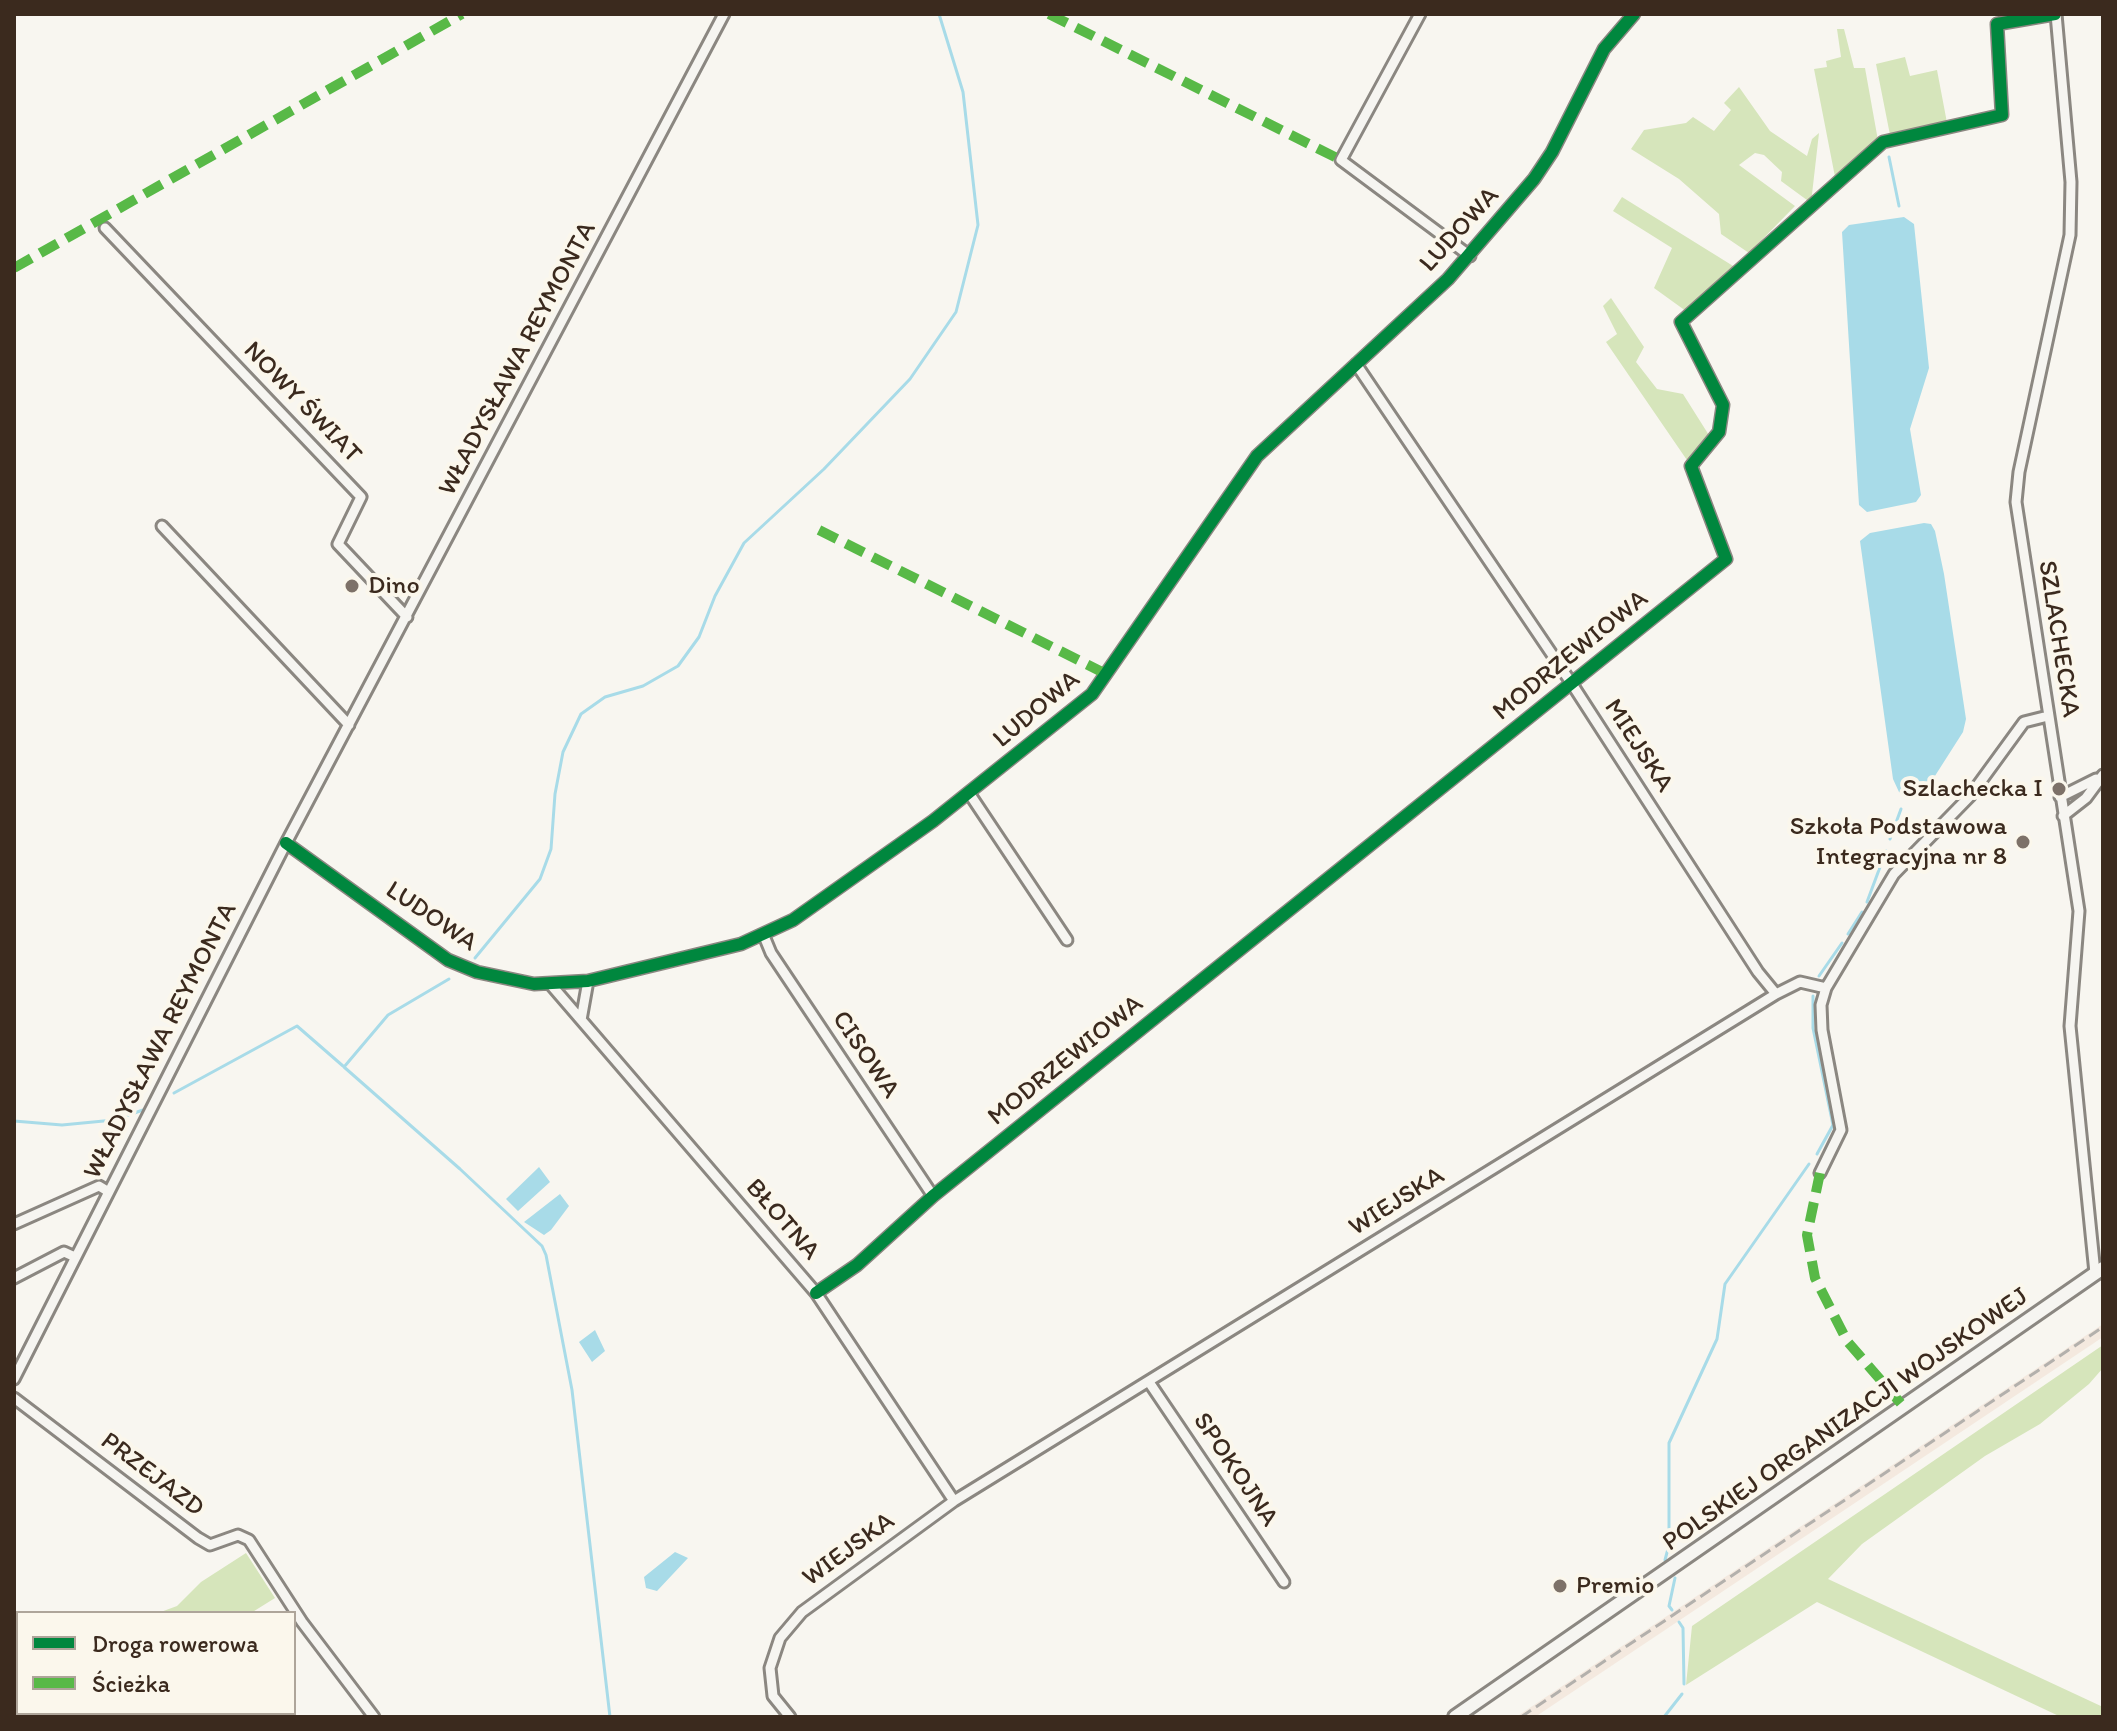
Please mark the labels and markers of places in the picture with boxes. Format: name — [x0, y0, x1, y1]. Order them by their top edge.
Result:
place label: Dino — [368, 570, 420, 602]
marker: Dino — [343, 577, 361, 595]
place label: Szlachecka I — [1903, 773, 2043, 805]
marker: Szlachecka I — [2050, 780, 2068, 798]
place label: Szkoła Podstawowa Integracyjna nr 8 — [1790, 811, 2007, 872]
marker: Szkoła Podstawowa Integracyjna nr 8 — [2014, 833, 2032, 851]
place label: Premio — [1576, 1570, 1654, 1602]
marker: Premio — [1551, 1577, 1569, 1595]

